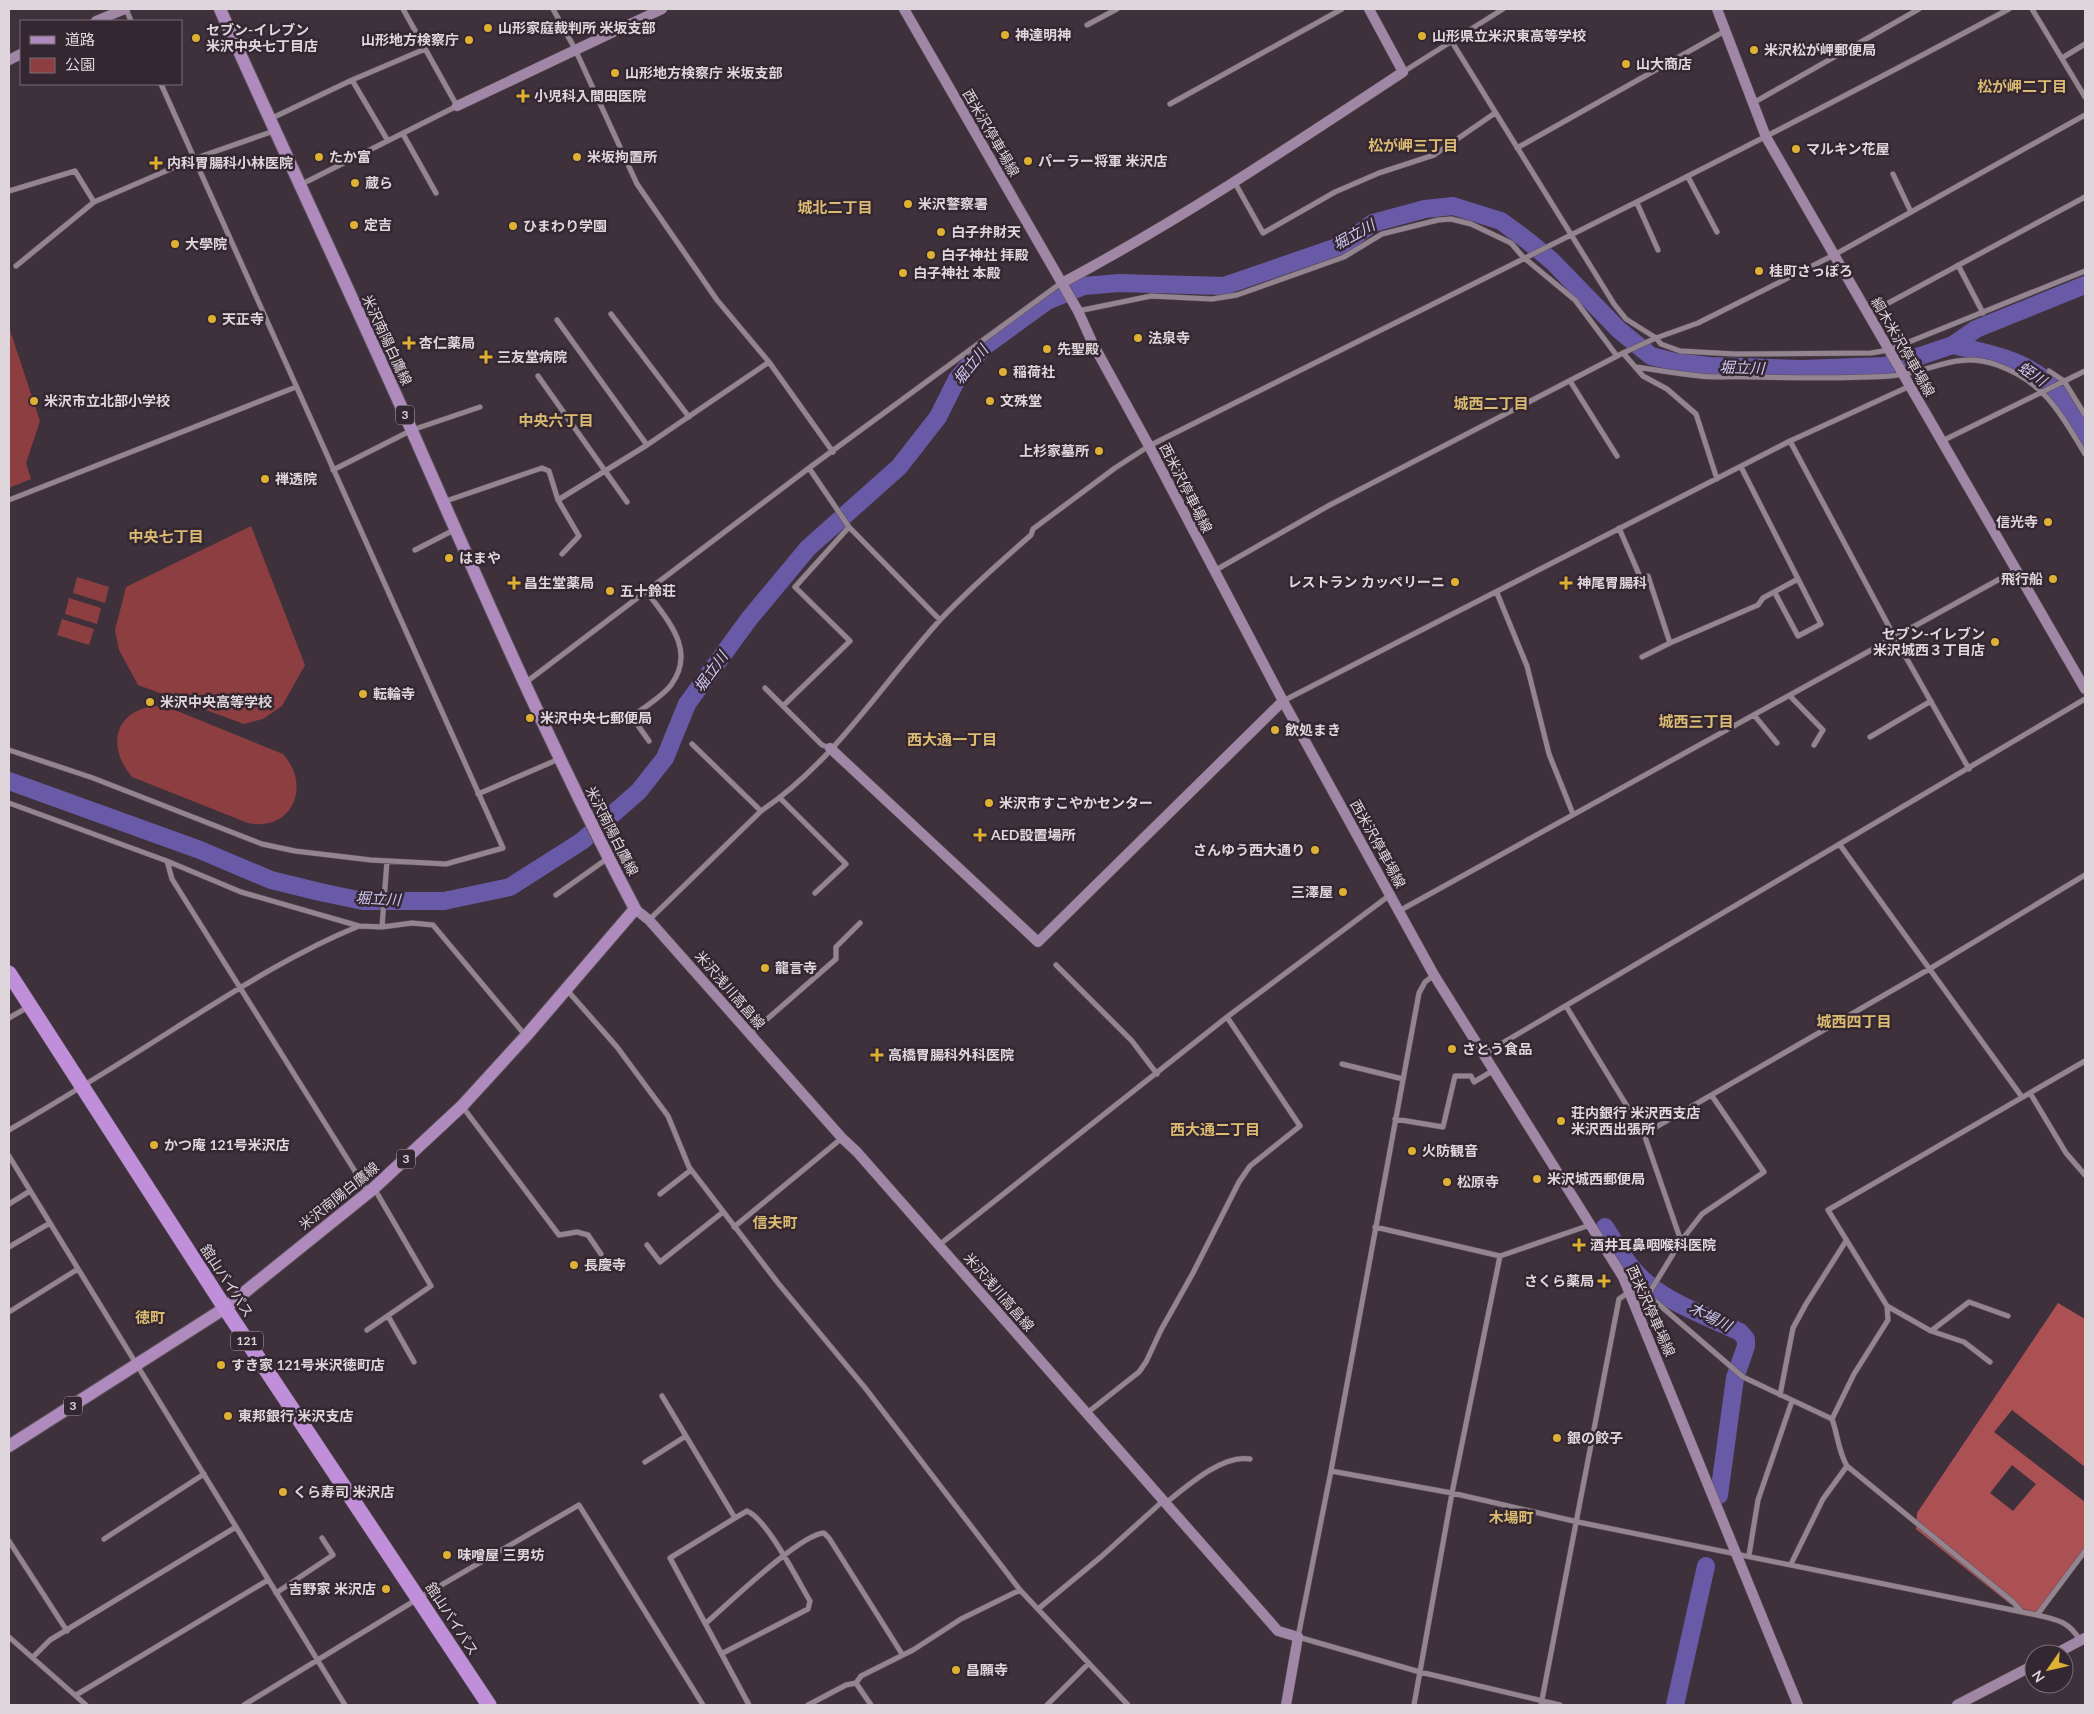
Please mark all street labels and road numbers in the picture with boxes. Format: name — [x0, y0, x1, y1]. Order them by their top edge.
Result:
street label: 西米沢停車場線 — [960, 86, 1023, 179]
street label: 米沢南陽白鷹線 — [359, 292, 416, 388]
street label: 綱木米沢停車場線 — [1868, 294, 1939, 399]
road number: 3 — [396, 406, 414, 424]
street label: 西米沢停車場線 — [1157, 440, 1216, 535]
street label: 米沢南陽白鷹線 — [583, 783, 642, 878]
street label: 西米沢停車場線 — [1347, 797, 1410, 891]
street label: 米沢浅川高畠線 — [692, 947, 769, 1032]
road number: 3 — [397, 1150, 415, 1168]
street label: 米沢南陽白鷹線 — [295, 1158, 382, 1233]
street label: 舘山バイパス — [197, 1241, 257, 1320]
street label: 米沢浅川高畠線 — [961, 1249, 1038, 1334]
street label: 西米沢停車場線 — [1624, 1263, 1679, 1359]
road number: 121 — [231, 1332, 263, 1350]
road number: 3 — [64, 1396, 82, 1415]
street label: 舘山バイパス — [422, 1579, 482, 1658]

